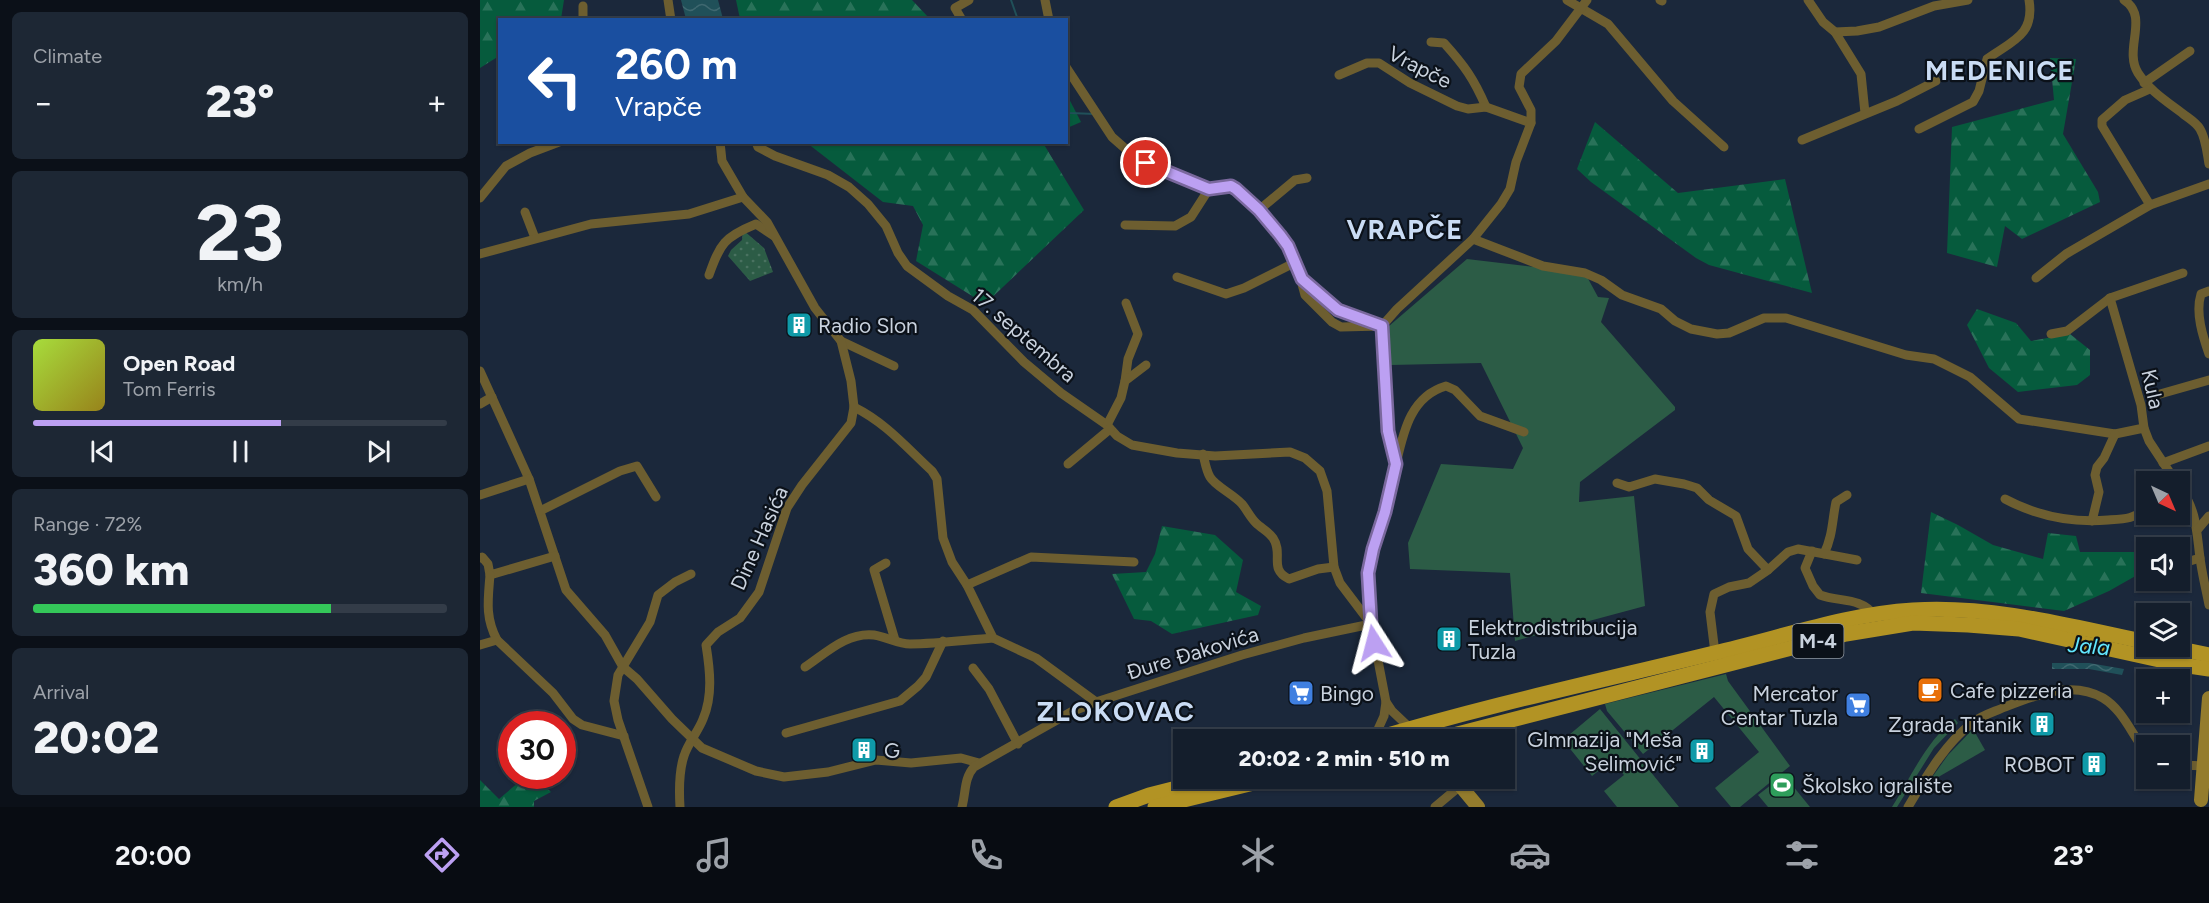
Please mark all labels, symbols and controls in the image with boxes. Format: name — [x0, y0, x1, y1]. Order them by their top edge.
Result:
text: 260 m — [615, 39, 738, 90]
street label: Vrapče — [1384, 41, 1456, 93]
icon: left — [516, 42, 594, 120]
text: Climate — [33, 44, 102, 68]
district label: MEDENICE — [1925, 54, 2075, 87]
text: 23° — [206, 74, 274, 128]
text: − — [33, 83, 54, 122]
text: + — [426, 83, 447, 122]
text: Vrapče — [615, 90, 702, 123]
pin — [1120, 137, 1171, 188]
icon: arrive — [1129, 146, 1162, 179]
text: 23 — [196, 186, 284, 280]
district label: VRAPČE — [1346, 213, 1464, 246]
text: km/h — [217, 272, 263, 296]
street label: 17. septembra — [967, 283, 1081, 387]
building icon: Radio Slon — [784, 310, 814, 340]
place label: Radio Slon — [818, 313, 918, 338]
text: Open Road — [123, 350, 235, 377]
street label: Kula — [2136, 367, 2170, 411]
text: Tom Ferris — [123, 377, 216, 401]
icon: previous — [86, 435, 119, 468]
icon: pause — [224, 435, 257, 468]
icon: next — [362, 435, 395, 468]
north arrow — [2136, 471, 2190, 525]
map controls — [2136, 471, 2190, 789]
street label: Dine Hasića — [725, 482, 793, 594]
text: Range · 72% — [33, 512, 142, 536]
button: sound — [2136, 537, 2190, 591]
text: 360 km — [33, 542, 189, 596]
button: layers — [2136, 603, 2190, 657]
position arrow — [1342, 611, 1406, 675]
place label: Elektrodistribucija Tuzla — [1468, 615, 1637, 664]
street label: Đure Đakovića — [1123, 621, 1261, 685]
building icon: Elektrodistribucija Tuzla — [1434, 624, 1464, 654]
road number: M-4 — [1792, 624, 1844, 658]
water label: Jala — [2066, 631, 2111, 661]
button: + — [2136, 669, 2190, 723]
cafe icon: Cafe pizzeria — [1915, 675, 1945, 705]
supermarket icon: Bingo — [1286, 678, 1316, 708]
place label: Cafe pizzeria — [1950, 678, 2072, 703]
text: Arrival — [33, 680, 89, 704]
place label: Bingo — [1320, 681, 1374, 706]
place label: Mercator Centar Tuzla — [1721, 681, 1838, 730]
supermarket icon: Mercator Centar Tuzla — [1843, 690, 1873, 720]
district label: ZLOKOVAC — [1037, 695, 1195, 728]
building icon: Zgrada Titanik — [2027, 709, 2057, 739]
text: 20:02 — [33, 710, 159, 764]
speed limit sign: 30 — [498, 711, 576, 789]
place label: Zgrada Titanik — [1888, 712, 2023, 737]
place label: GImnazija "Meša Selimović" — [1527, 727, 1682, 776]
building icon: G — [849, 735, 879, 765]
button: − — [2136, 735, 2190, 789]
building icon: GImnazija "Meša Selimović" — [1687, 736, 1717, 766]
place label: G — [884, 738, 900, 763]
text: 20:02 · 2 min · 510 m — [1238, 745, 1450, 772]
building icon: ROBOT — [2079, 749, 2109, 779]
place label: ROBOT — [2004, 752, 2074, 777]
sports icon: Školsko igralište — [1767, 770, 1797, 800]
place label: Školsko igralište — [1802, 773, 1952, 798]
icon: directions — [421, 834, 463, 876]
icon: music — [693, 834, 735, 876]
icon: phone — [965, 834, 1007, 876]
icon: climate — [1237, 834, 1279, 876]
icon: car — [1509, 834, 1551, 876]
icon: filters — [1781, 834, 1823, 876]
text: 20:00 — [115, 839, 191, 872]
text: 23° — [2053, 839, 2094, 872]

